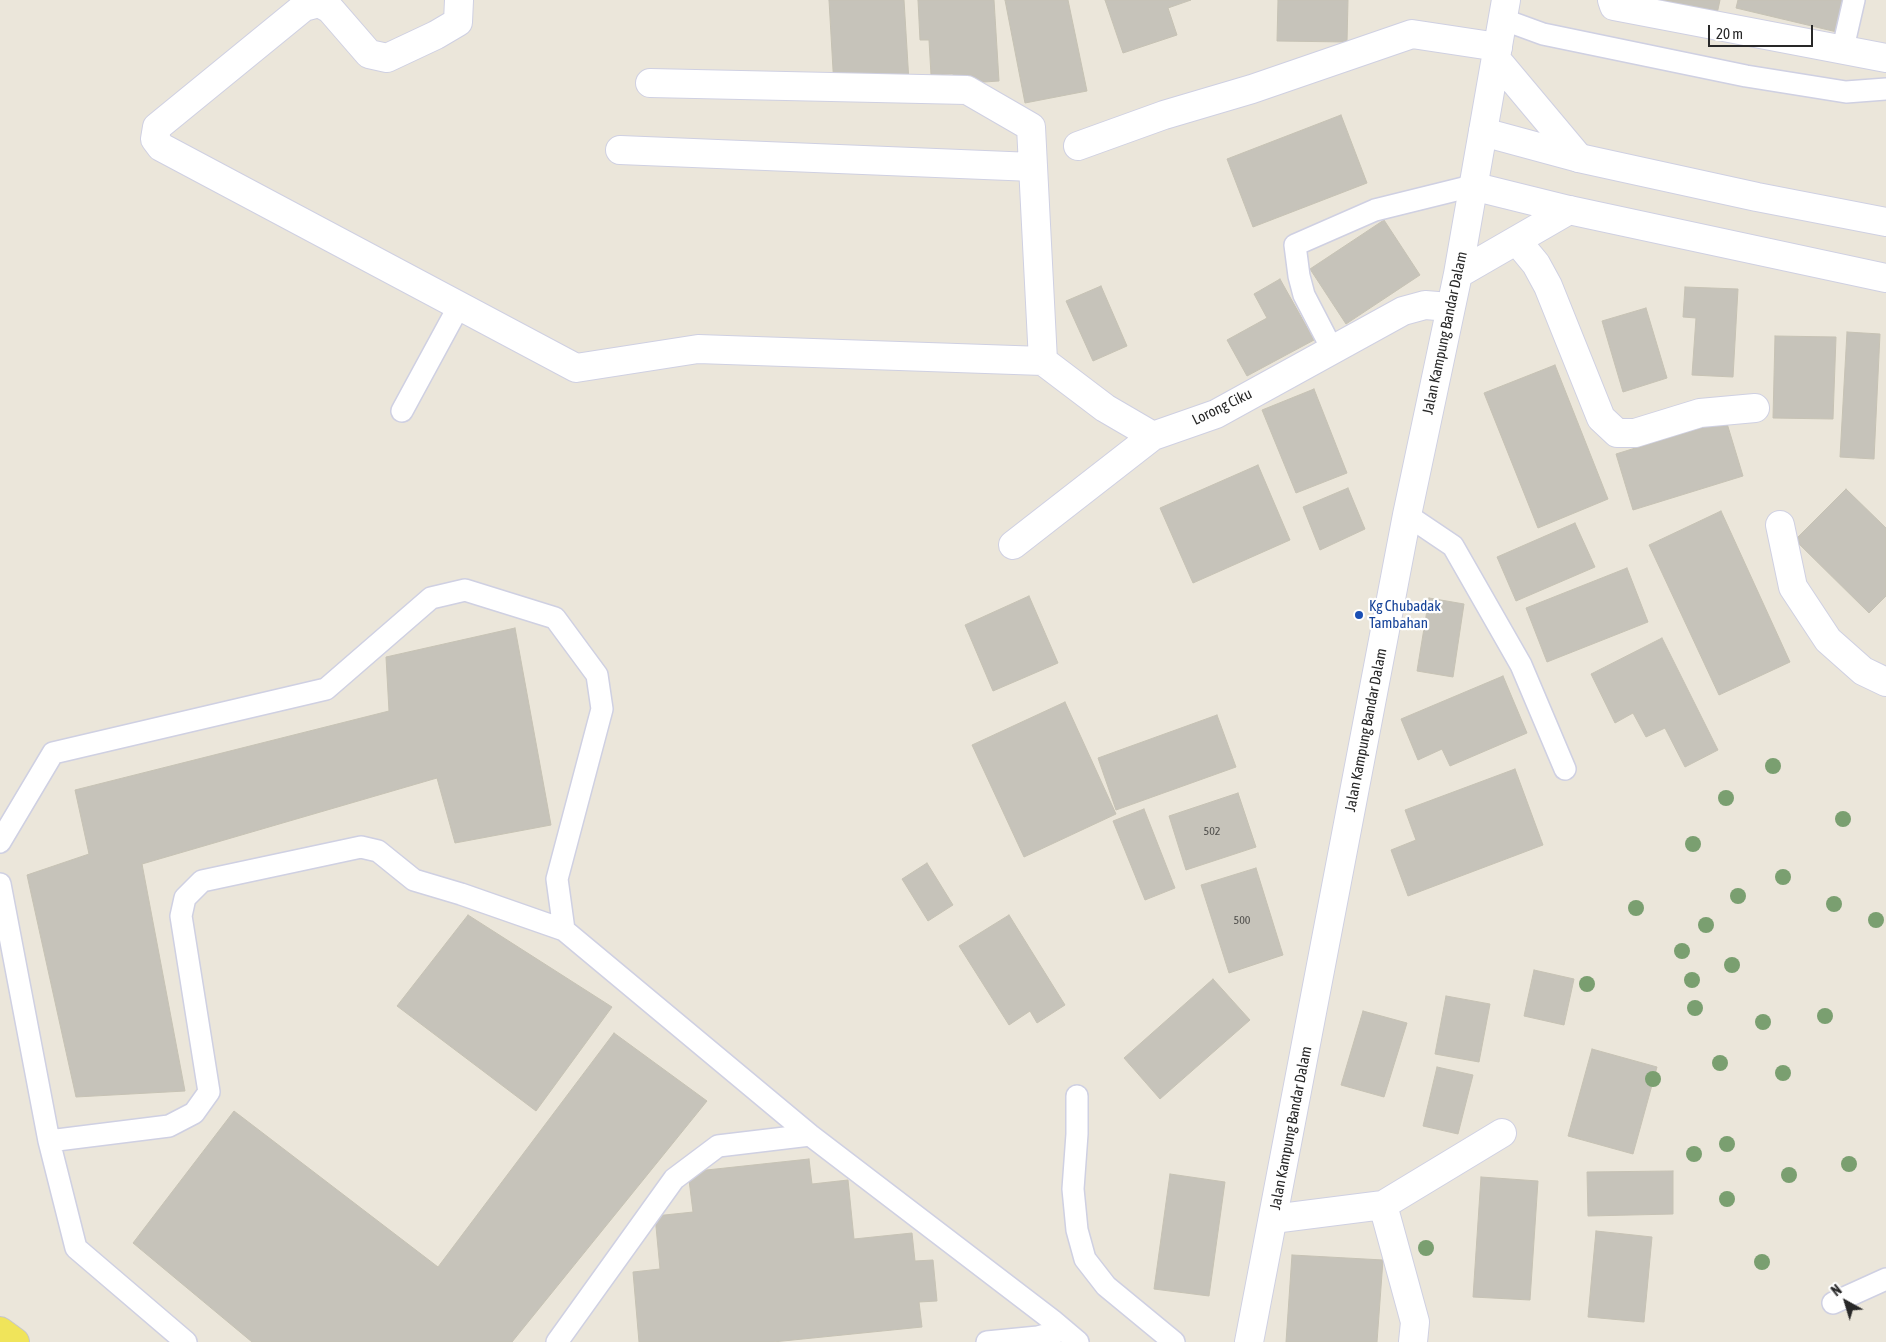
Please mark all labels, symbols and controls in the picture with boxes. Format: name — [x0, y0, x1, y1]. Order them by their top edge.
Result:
scale bar — [1711, 15, 1816, 47]
text: 20 m — [1716, 25, 1743, 42]
street label: Jalan Kampung Bandar Dalam — [1419, 250, 1471, 416]
street label: Lorong Ciku — [1189, 385, 1255, 429]
place label: Kg Chubadak Tambahan — [1369, 597, 1441, 632]
marker: Kg Chubadak Tambahan — [1353, 609, 1365, 621]
street label: Jalan Kampung Bandar Dalam — [1341, 647, 1391, 813]
house number: 502 — [1204, 824, 1220, 838]
house number: 500 — [1234, 913, 1250, 927]
street label: Jalan Kampung Bandar Dalam — [1266, 1045, 1316, 1211]
north arrow — [1821, 1277, 1871, 1327]
text: N — [1828, 1282, 1845, 1299]

